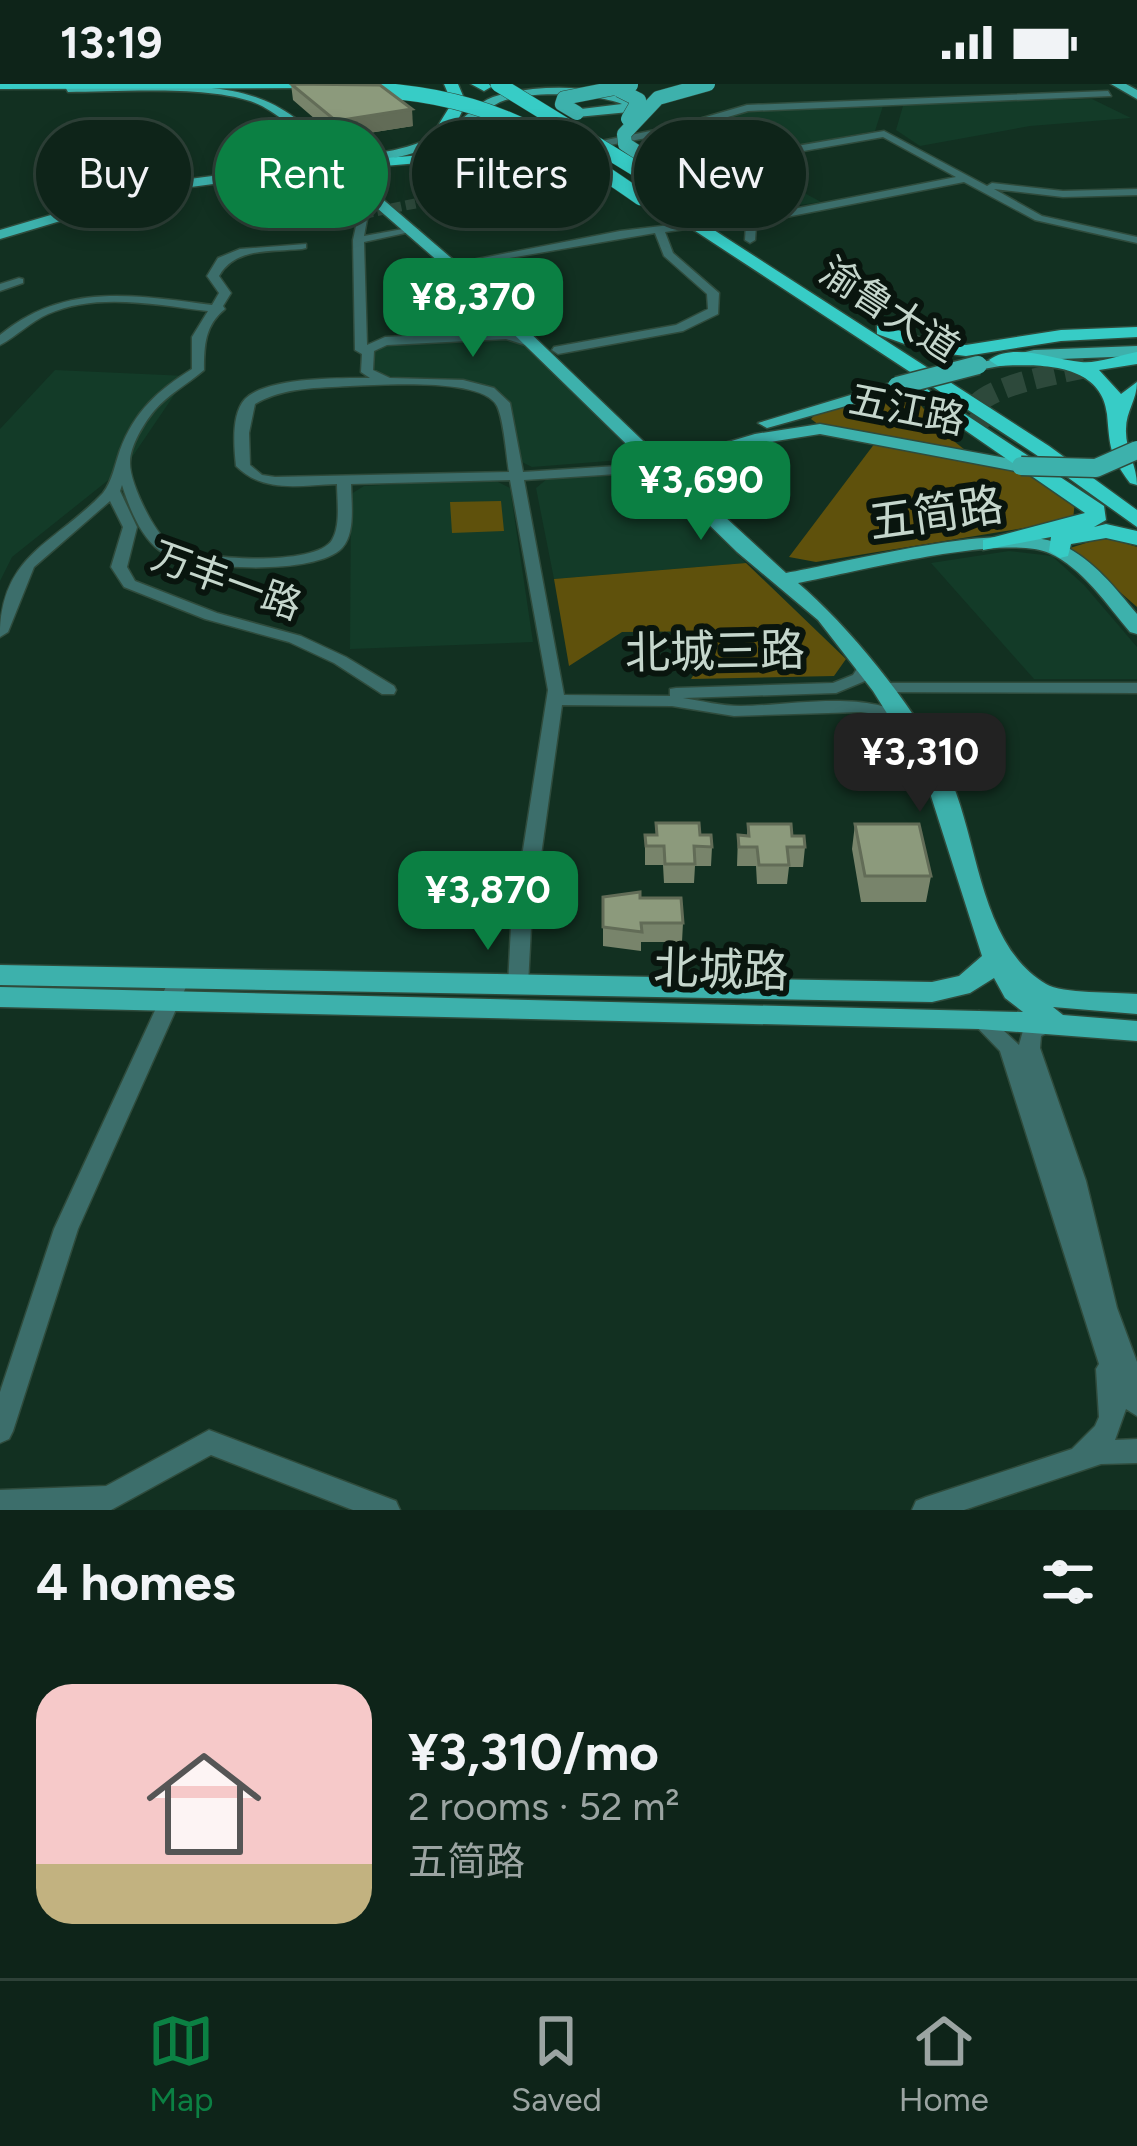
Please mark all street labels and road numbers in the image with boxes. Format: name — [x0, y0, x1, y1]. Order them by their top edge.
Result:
street label: 渝鲁大道 — [812, 247, 968, 372]
street label: 五江路 — [845, 375, 969, 444]
street label: 五简路 — [865, 477, 1007, 549]
street label: 万丰一路 — [145, 532, 308, 629]
street label: 北城三路 — [625, 622, 805, 680]
street label: 北城路 — [653, 940, 789, 998]

